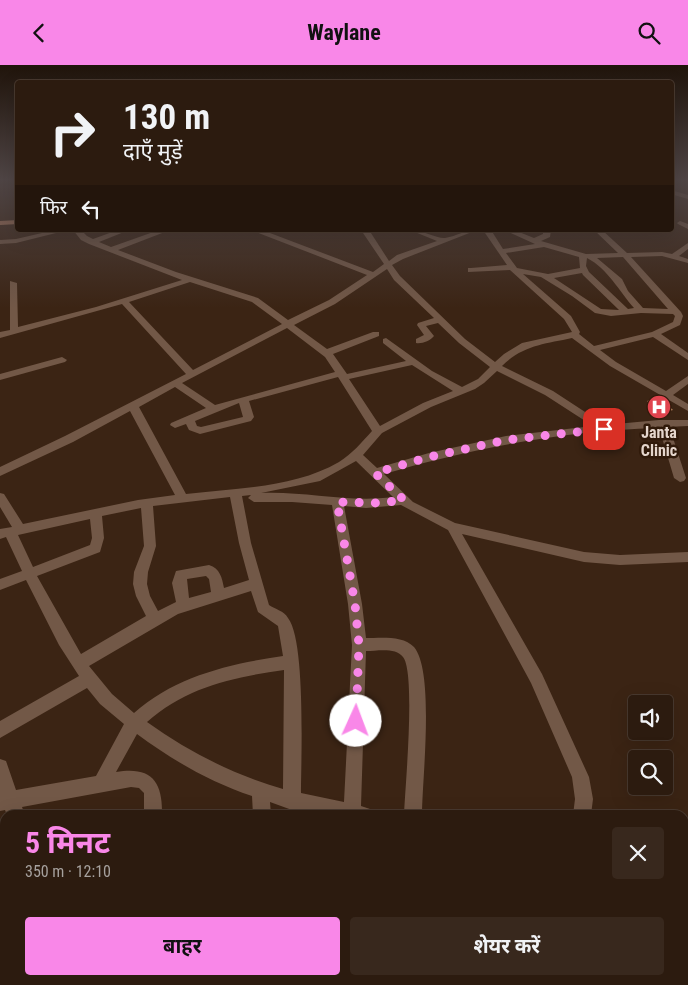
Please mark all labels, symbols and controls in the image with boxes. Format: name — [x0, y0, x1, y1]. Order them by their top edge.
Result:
icon: back — [25, 19, 53, 47]
icon: search — [635, 19, 663, 47]
text: Waylane — [307, 20, 381, 45]
text: 130 m — [123, 97, 210, 138]
icon: right — [40, 100, 105, 165]
text: दाएँ मुड़ें — [123, 139, 183, 164]
icon: left — [77, 195, 105, 223]
text: फिर — [40, 196, 67, 219]
hospital icon: Janta Clinic — [646, 394, 672, 420]
pin — [583, 408, 625, 450]
icon: arrive — [590, 415, 618, 443]
place label: Janta Clinic — [641, 423, 677, 460]
position arrow — [329, 694, 381, 746]
map controls — [628, 695, 673, 795]
button: sound — [628, 695, 673, 740]
button: search — [628, 750, 673, 795]
text: 5 मिनट — [25, 825, 110, 860]
button: close — [612, 827, 664, 879]
text: 350 m · 12:10 — [25, 862, 111, 881]
button: बाहर — [25, 917, 340, 975]
button: शेयर करें — [350, 917, 664, 975]

